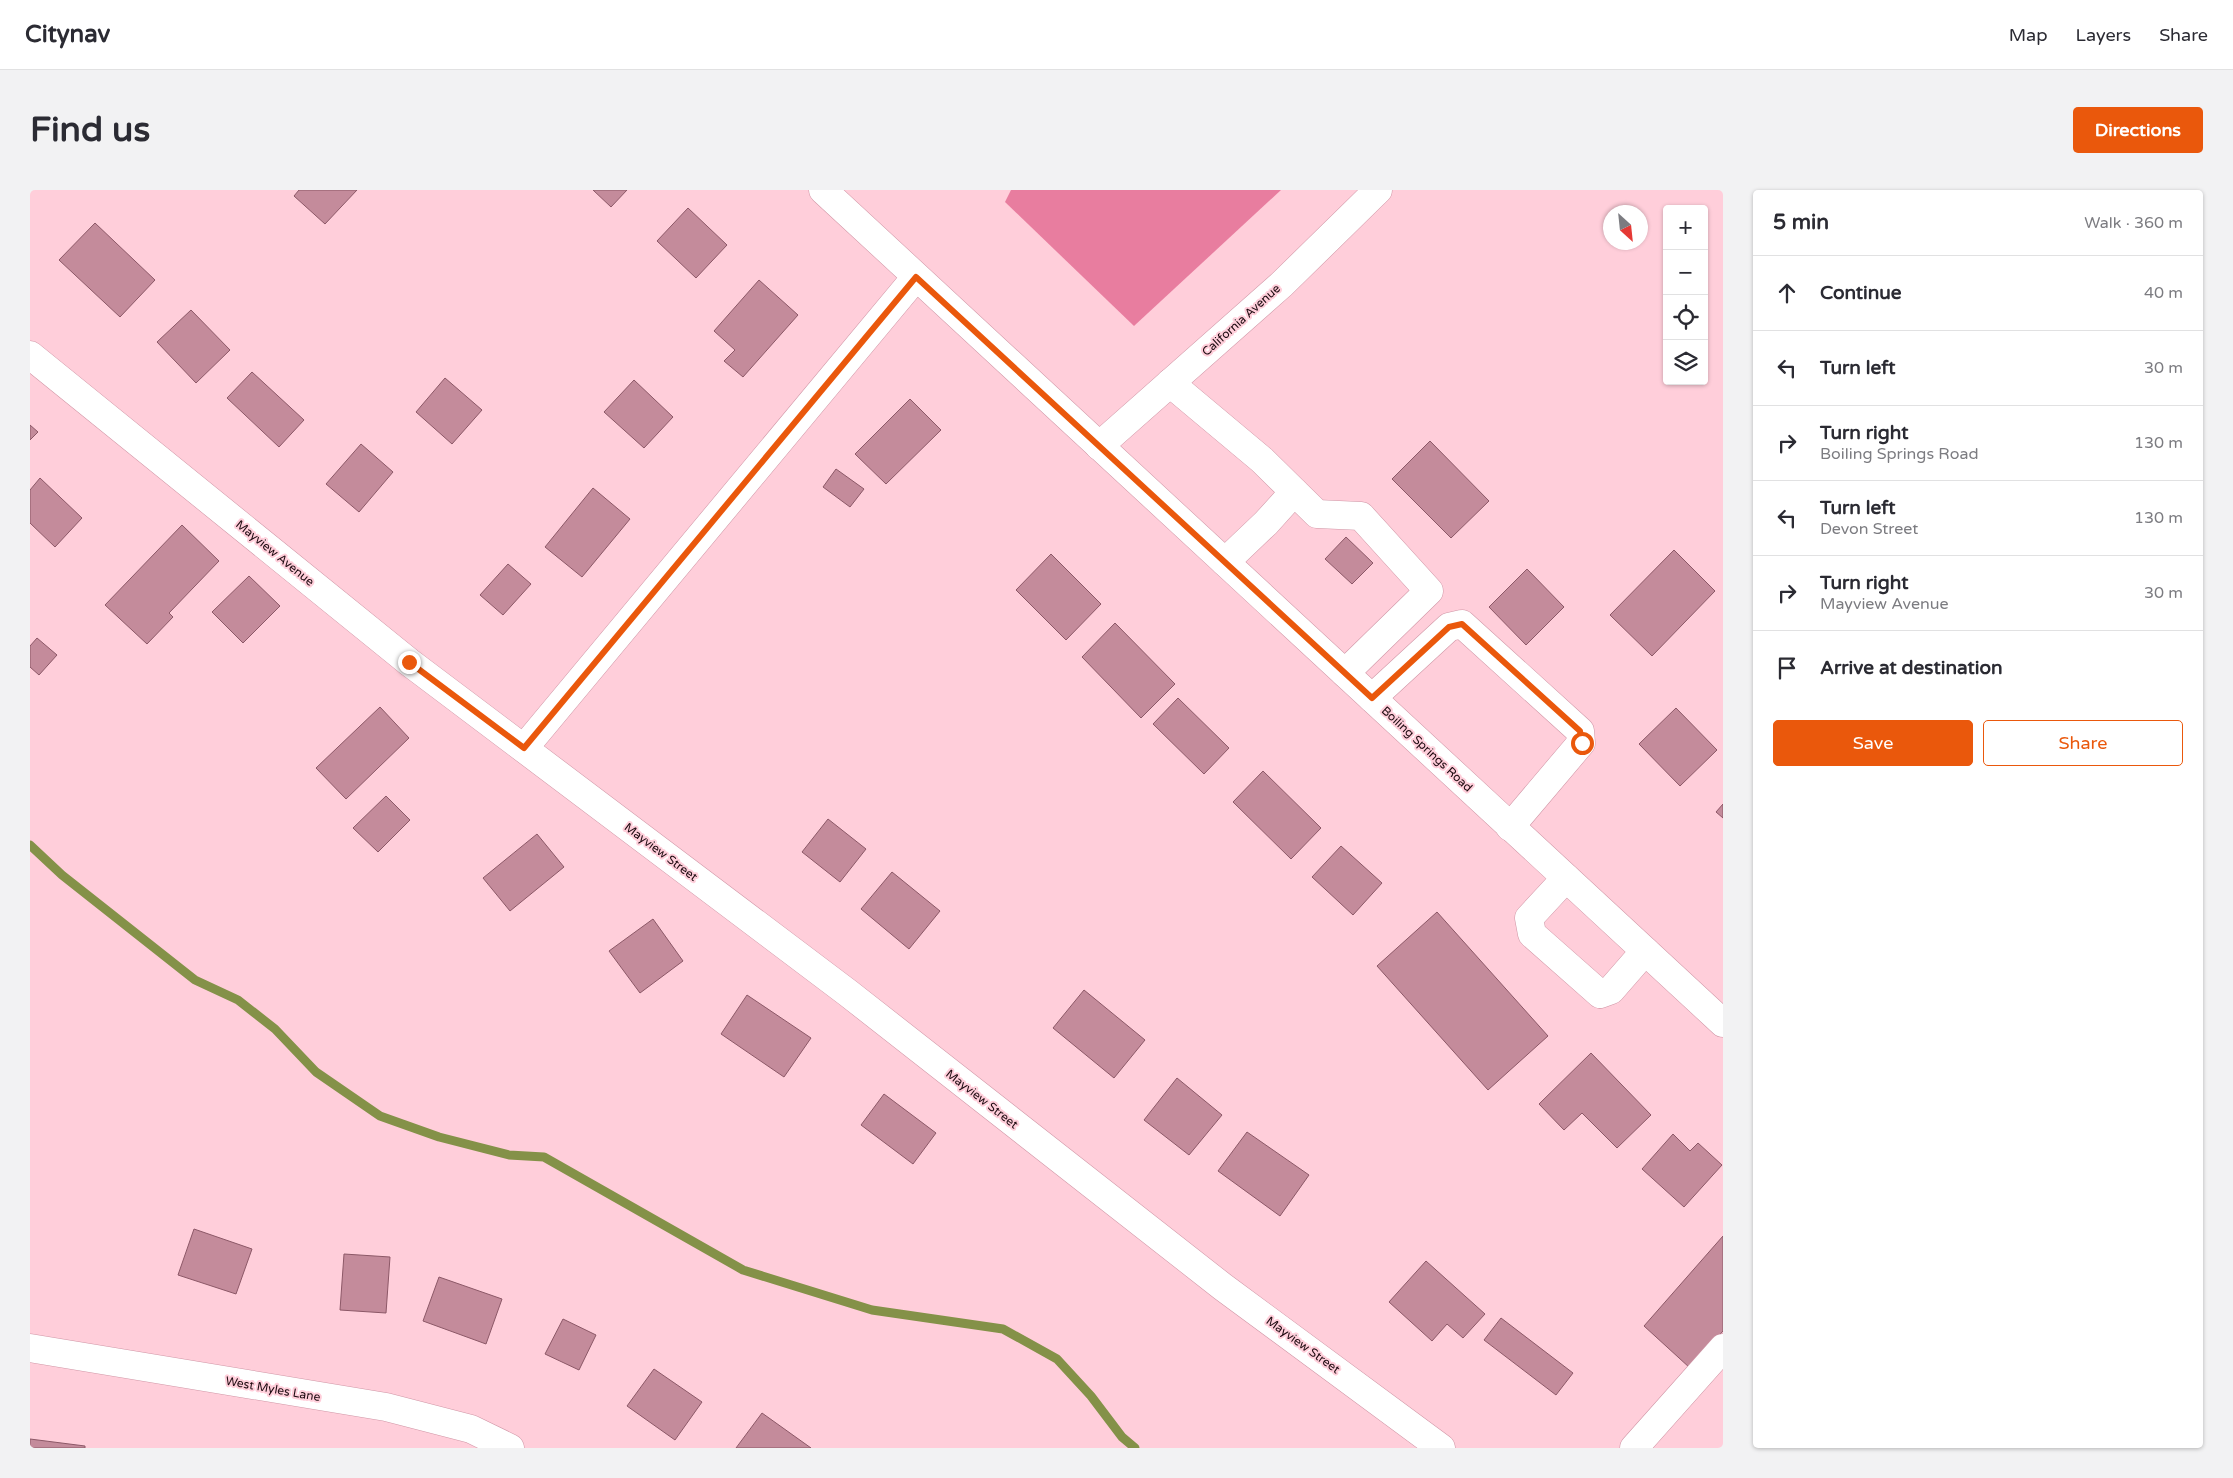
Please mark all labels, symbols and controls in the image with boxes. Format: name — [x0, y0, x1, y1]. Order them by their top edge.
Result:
text: Citynav — [25, 20, 110, 49]
text: Map — [2009, 24, 2048, 46]
text: Layers — [2076, 24, 2131, 46]
text: Share — [2159, 24, 2208, 46]
button: Directions — [2073, 107, 2203, 153]
text: Find us — [30, 109, 150, 151]
north arrow — [1603, 205, 1648, 250]
map controls — [1663, 205, 1708, 385]
button: + — [1663, 205, 1708, 250]
text: 5 min — [1773, 210, 1829, 235]
text: Walk · 360 m — [2084, 213, 2183, 233]
button: − — [1663, 250, 1708, 295]
icon: ahead — [1773, 279, 1801, 307]
street label: California Avenue — [1199, 281, 1283, 359]
text: Continue — [1820, 282, 1902, 304]
text: 40 m — [2144, 283, 2183, 303]
button: locate — [1663, 295, 1708, 340]
button: layers — [1663, 340, 1708, 385]
icon: left — [1773, 354, 1801, 382]
text: Turn left — [1820, 357, 1896, 379]
text: 30 m — [2144, 358, 2183, 378]
text: Turn right — [1820, 422, 1908, 444]
icon: right — [1773, 429, 1801, 457]
text: 130 m — [2134, 433, 2183, 453]
text: Boiling Springs Road — [1820, 444, 1979, 464]
text: Turn left — [1820, 497, 1896, 519]
icon: left — [1773, 504, 1801, 532]
text: 130 m — [2134, 508, 2183, 528]
street label: Mayview Avenue — [233, 517, 317, 589]
text: Devon Street — [1820, 519, 1918, 539]
text: Turn right — [1820, 572, 1908, 594]
icon: right — [1773, 579, 1801, 607]
text: 30 m — [2144, 583, 2183, 603]
text: Mayview Avenue — [1820, 594, 1948, 614]
route end — [398, 651, 421, 674]
icon: arrive — [1773, 654, 1801, 682]
text: Arrive at destination — [1820, 657, 2003, 679]
street label: Boiling Springs Road — [1379, 703, 1475, 795]
button: Save — [1773, 720, 1973, 766]
button: Share — [1983, 720, 2183, 766]
route start — [1571, 732, 1594, 755]
street label: Mayview Street — [622, 820, 701, 884]
street label: Mayview Street — [943, 1066, 1021, 1132]
street label: Mayview Street — [1263, 1314, 1343, 1377]
street label: West Myles Lane — [224, 1374, 322, 1404]

